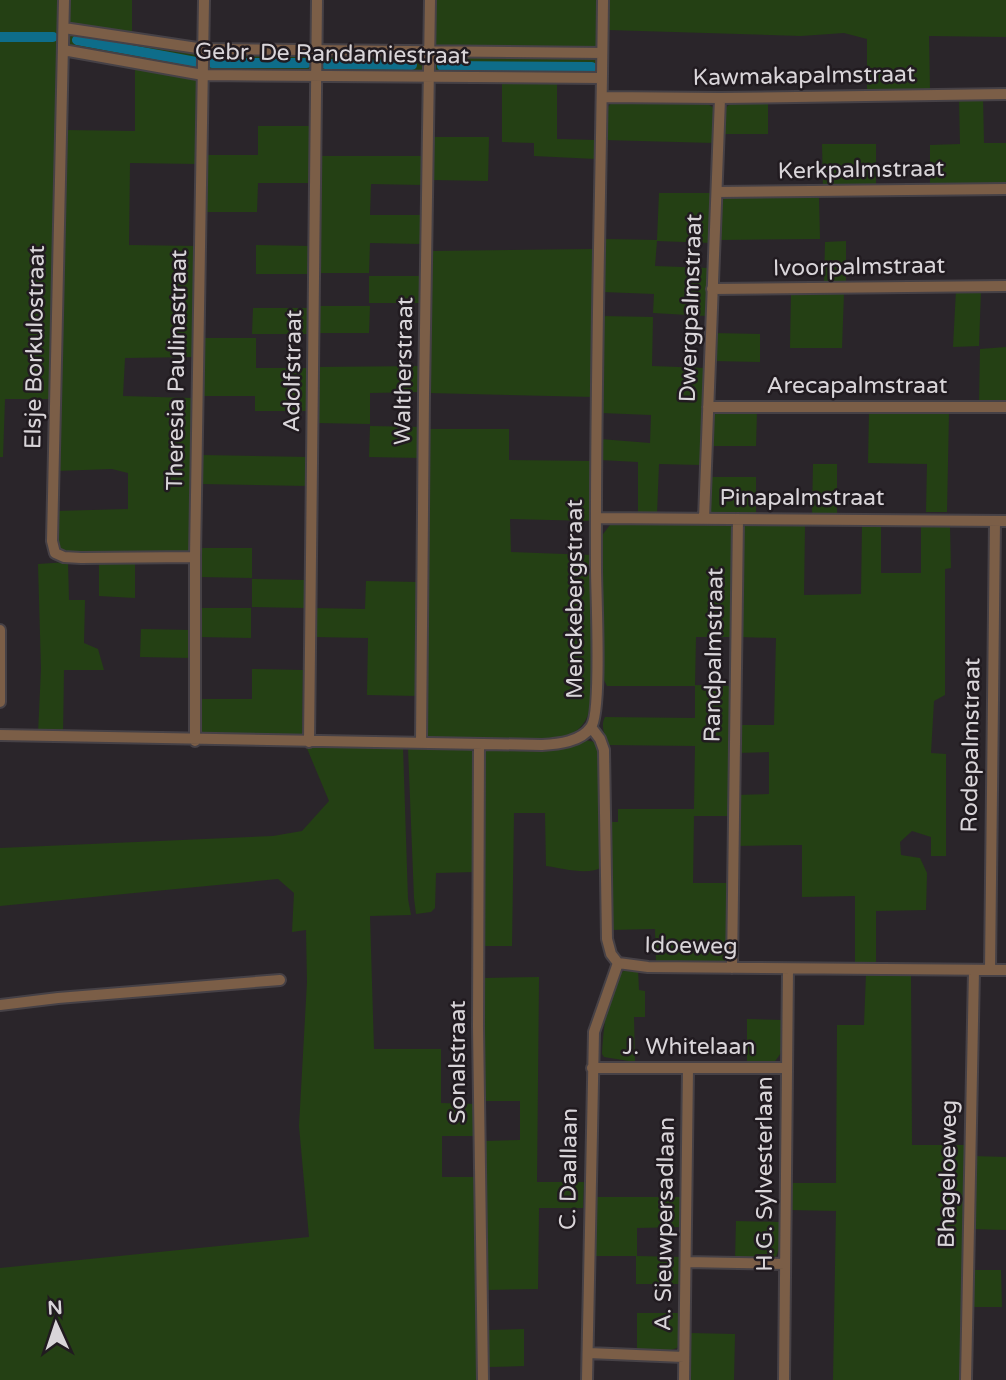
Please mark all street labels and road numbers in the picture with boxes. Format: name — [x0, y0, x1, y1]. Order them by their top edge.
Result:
street label: Gebr. De Randamiestraat — [195, 38, 470, 70]
street label: Kawmakapalmstraat — [692, 60, 916, 92]
street label: Kerkpalmstraat — [777, 155, 945, 185]
street label: Dwergpalmstraat — [674, 213, 708, 403]
street label: Elsje Borkulostraat — [19, 245, 51, 449]
street label: Theresia Paulinastraat — [161, 249, 193, 491]
street label: Ivoorpalmstraat — [773, 251, 946, 283]
street label: Waltherstraat — [389, 296, 419, 445]
street label: Adolfstraat — [278, 309, 308, 433]
street label: Arecapalmstraat — [767, 372, 948, 400]
street label: Pinapalmstraat — [719, 484, 885, 512]
street label: Menckebergstraat — [561, 499, 589, 699]
street label: Randpalmstraat — [698, 567, 730, 743]
street label: Rodepalmstraat — [955, 657, 987, 833]
street label: Idoeweg — [644, 931, 738, 961]
street label: Sonalstraat — [444, 1000, 472, 1124]
street label: J. Whitelaan — [623, 1033, 755, 1061]
street label: H.G. Sylvesterlaan — [751, 1076, 779, 1272]
street label: Bhageloeweg — [933, 1100, 963, 1248]
street label: C. Daallaan — [554, 1108, 584, 1230]
street label: A. Sieuwpersadlaan — [649, 1117, 681, 1331]

